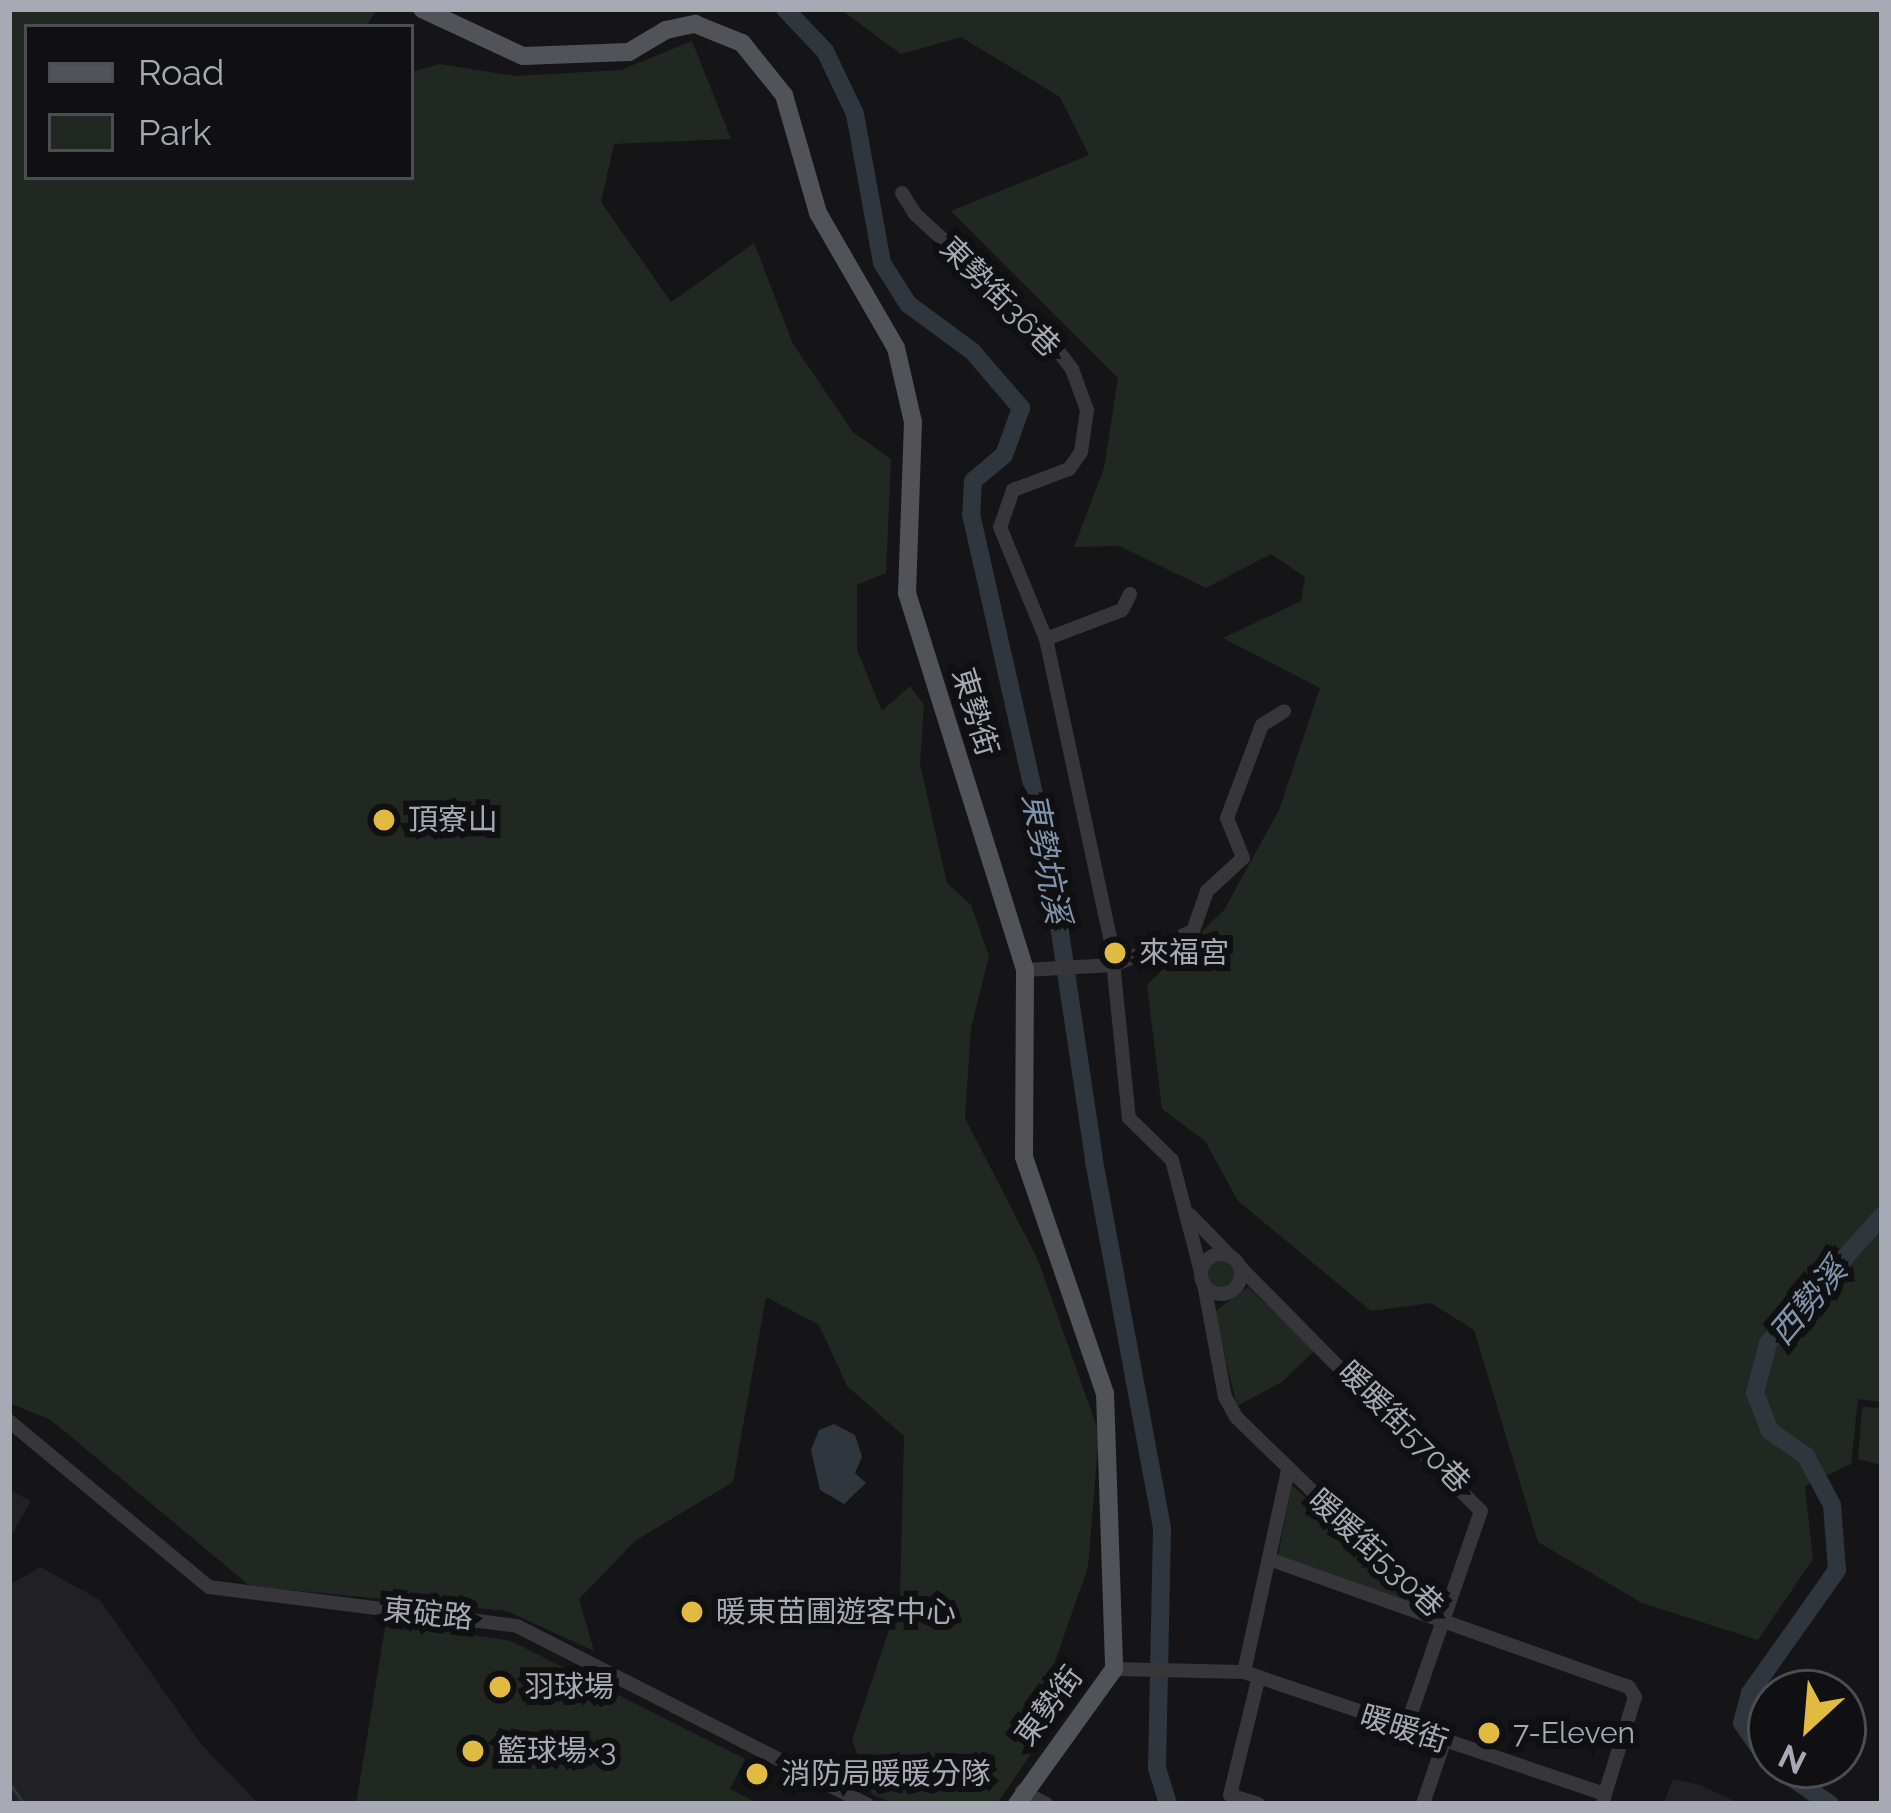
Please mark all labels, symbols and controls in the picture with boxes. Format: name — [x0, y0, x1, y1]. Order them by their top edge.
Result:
legend — [24, 24, 414, 180]
text: Road — [138, 51, 224, 93]
text: Park — [138, 111, 212, 153]
street label: 東勢街36巷 — [933, 230, 1067, 364]
street label: 東勢街 — [945, 664, 1005, 760]
water label: 東勢坑溪 — [1014, 789, 1078, 927]
place label: 頂寮山 — [408, 802, 498, 838]
marker: 頂寮山 — [371, 807, 397, 833]
place label: 來福宮 — [1139, 935, 1229, 971]
marker: 來福宮 — [1102, 940, 1128, 966]
water label: 西勢溪 — [1761, 1251, 1855, 1353]
street label: 暖暖街570巷 — [1331, 1354, 1477, 1500]
street label: 暖暖街530巷 — [1301, 1482, 1451, 1624]
street label: 東碇路 — [381, 1591, 475, 1637]
place label: 暖東苗圃遊客中心 — [716, 1594, 956, 1630]
marker: 暖東苗圃遊客中心 — [679, 1599, 705, 1625]
street label: 東勢街 — [1008, 1659, 1090, 1753]
place label: 羽球場 — [524, 1669, 614, 1705]
north arrow — [1747, 1669, 1867, 1789]
marker: 羽球場 — [487, 1674, 513, 1700]
street label: 暖暖街 — [1356, 1698, 1452, 1760]
place label: 7-Eleven — [1513, 1715, 1635, 1751]
marker: 7-Eleven — [1476, 1720, 1502, 1746]
place label: 籃球場×3 — [497, 1733, 616, 1769]
text: N — [1772, 1736, 1812, 1782]
marker: 籃球場×3 — [460, 1738, 486, 1764]
place label: 消防局暖暖分隊 — [781, 1756, 991, 1792]
marker: 消防局暖暖分隊 — [744, 1761, 770, 1787]

